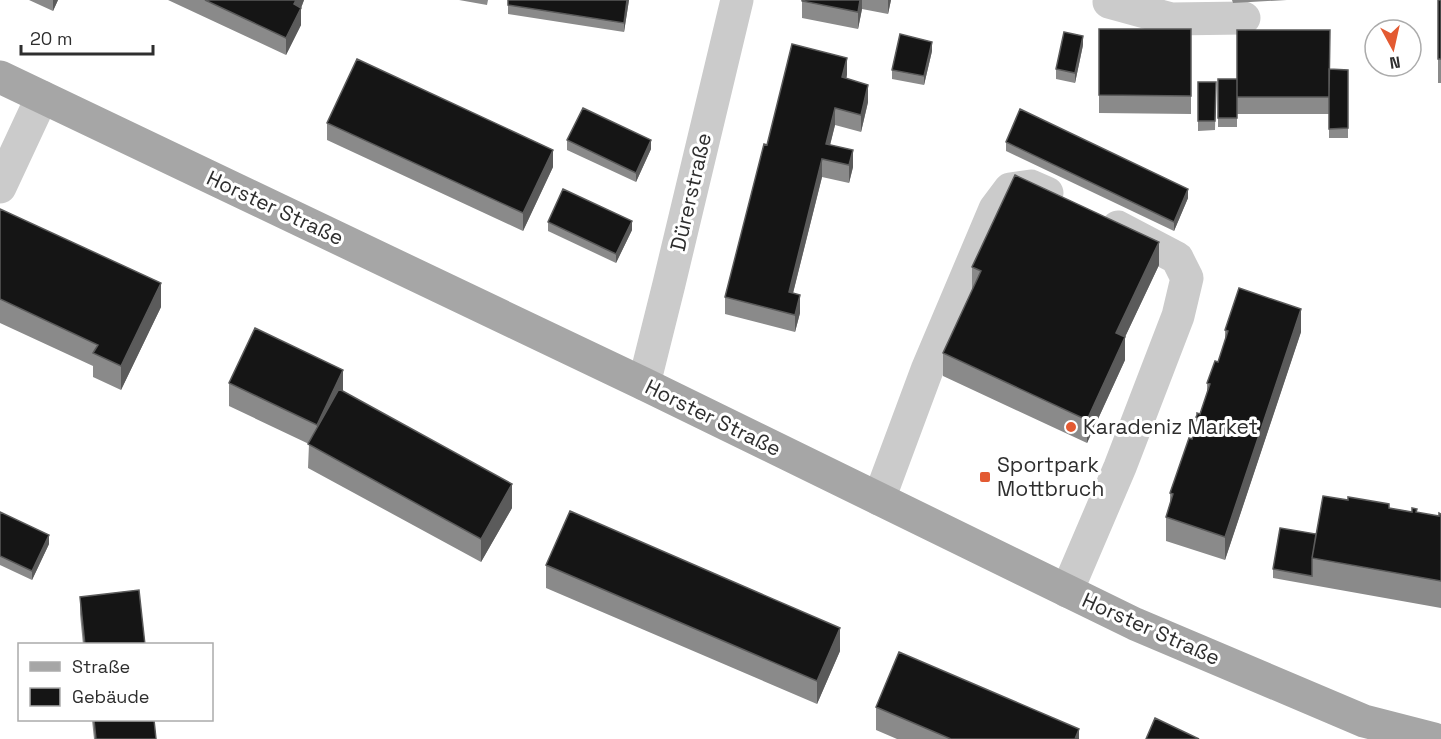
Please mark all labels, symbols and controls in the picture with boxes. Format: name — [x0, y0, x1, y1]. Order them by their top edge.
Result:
scale bar — [21, 18, 153, 56]
north arrow — [1363, 18, 1423, 78]
text: 20 m — [30, 27, 73, 50]
text: N — [1388, 51, 1402, 74]
street label: Dürerstraße — [664, 130, 717, 253]
street label: Horster Straße — [202, 164, 348, 251]
street label: Horster Straße — [641, 373, 786, 462]
place label: Karadeniz Market — [1083, 413, 1258, 440]
marker: Karadeniz Market — [1064, 420, 1078, 434]
place label: Sportpark Mottbruch — [997, 451, 1104, 502]
marker: Sportpark Mottbruch — [978, 470, 992, 484]
street label: Horster Straße — [1078, 586, 1224, 671]
legend — [18, 643, 213, 721]
text: Straße — [72, 655, 130, 678]
text: Gebäude — [72, 685, 150, 708]

